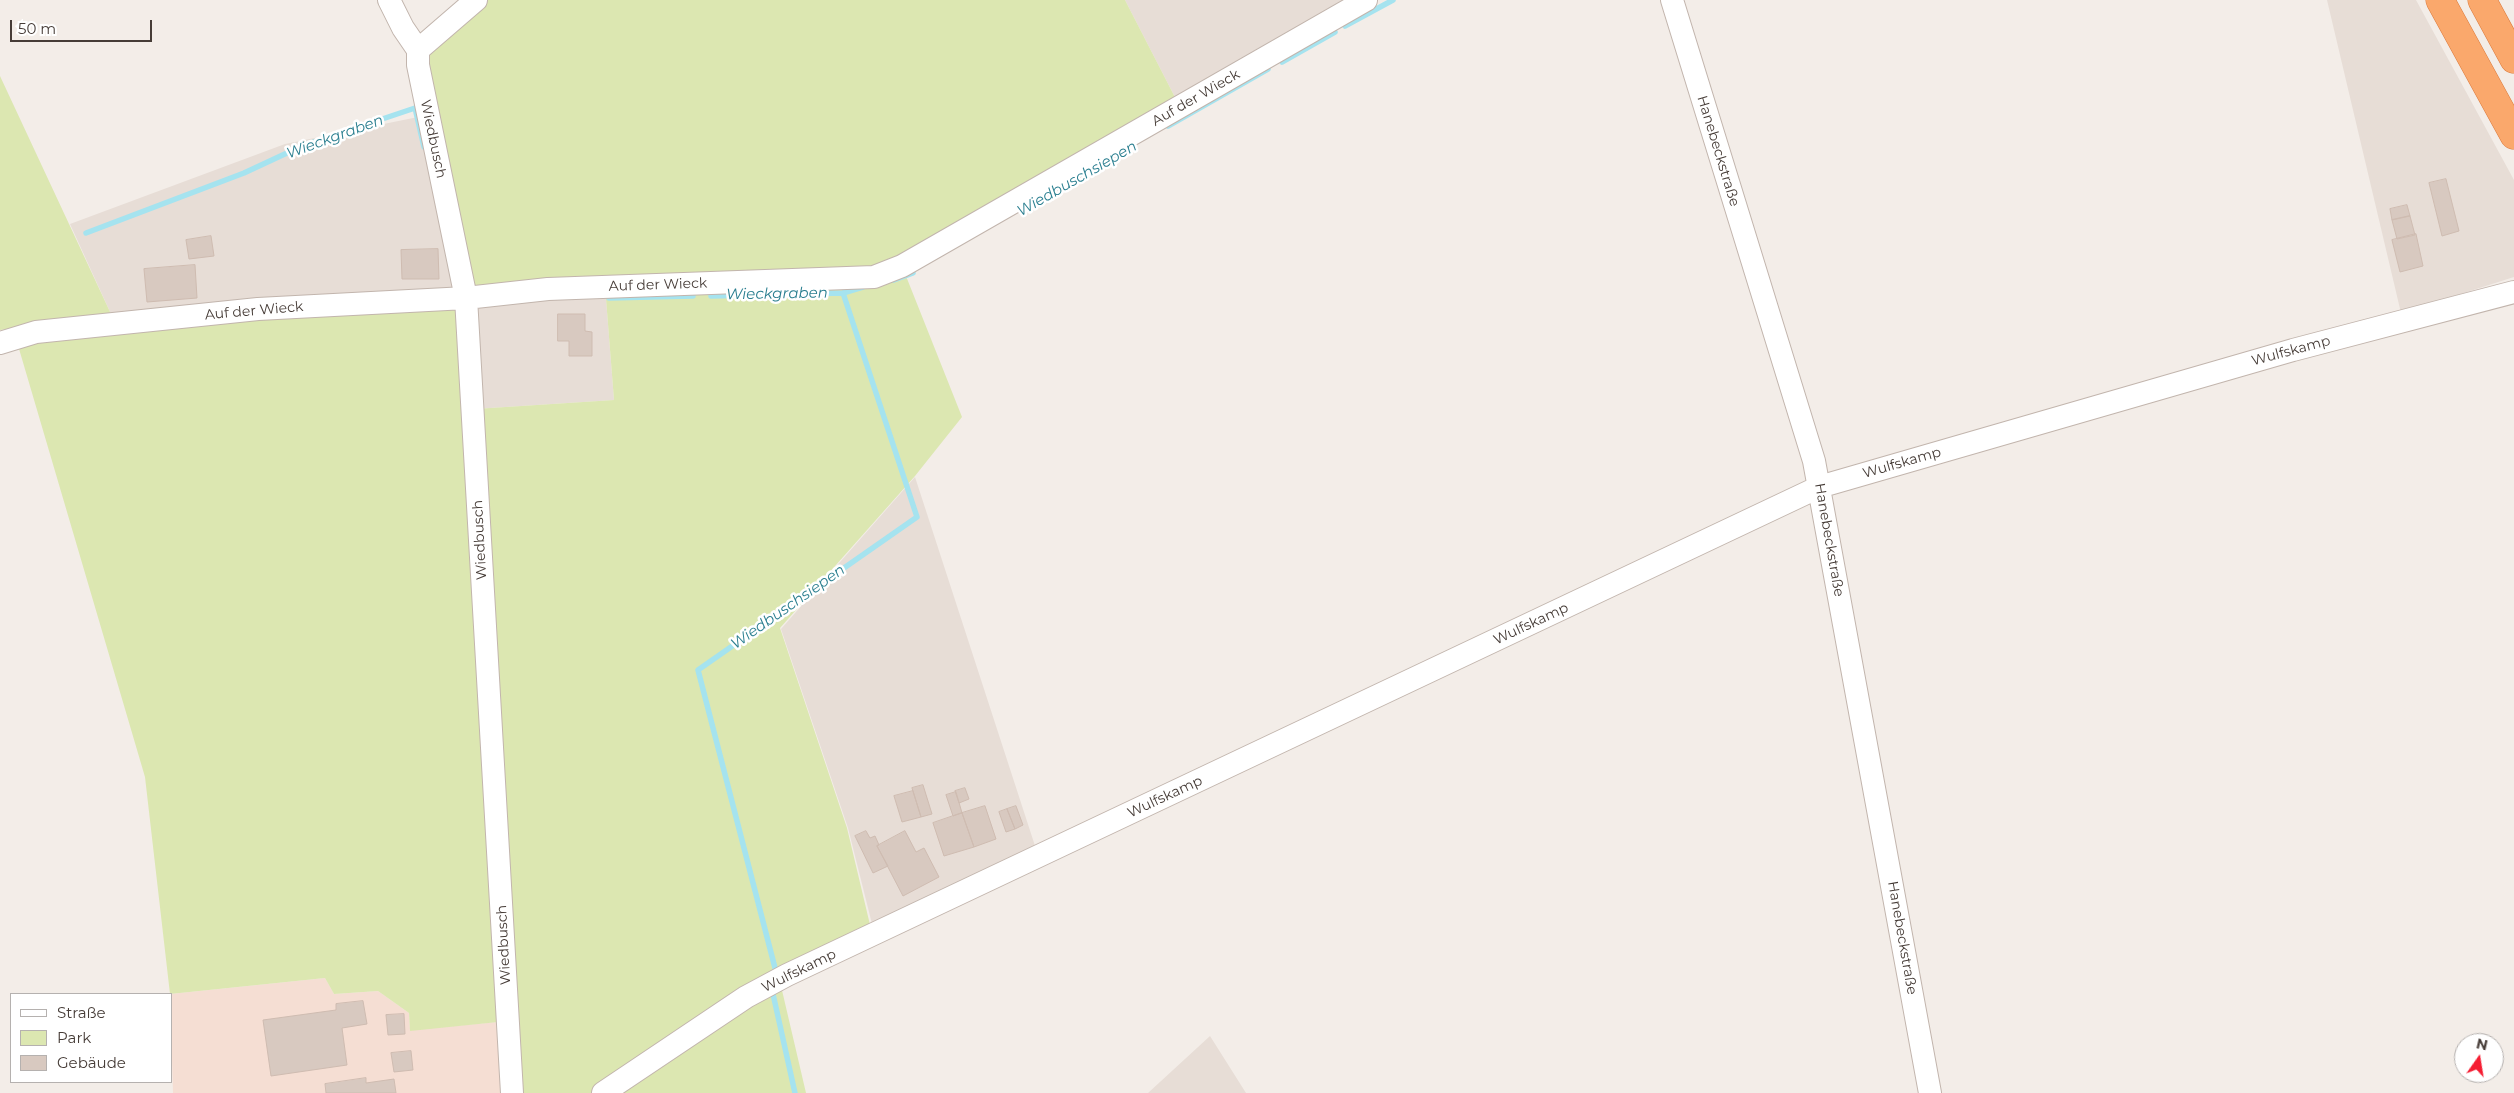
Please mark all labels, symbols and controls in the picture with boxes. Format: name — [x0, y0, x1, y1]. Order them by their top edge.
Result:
scale bar — [12, 10, 155, 42]
text: 50 m — [18, 19, 56, 38]
street label: Auf der Wieck — [1149, 66, 1243, 130]
street label: Hanebeckstraße — [1693, 94, 1743, 208]
street label: Wiedbusch — [416, 98, 450, 180]
water label: Wieckgraben — [284, 111, 386, 163]
water label: Wiedbuschsiepen — [1014, 137, 1140, 221]
street label: Auf der Wieck — [608, 275, 708, 295]
water label: Wieckgraben — [726, 284, 828, 304]
street label: Auf der Wieck — [204, 298, 304, 324]
street label: Wulfskamp — [2250, 332, 2332, 370]
street label: Wulfskamp — [1861, 444, 1943, 482]
street label: Hanebeckstraße — [1811, 482, 1847, 598]
street label: Wiedbusch — [470, 500, 490, 580]
water label: Wiedbuschsiepen — [727, 561, 849, 653]
street label: Wulfskamp — [1491, 599, 1571, 649]
street label: Wulfskamp — [1125, 772, 1205, 822]
street label: Hanebeckstraße — [1884, 880, 1920, 996]
street label: Wiedbusch — [494, 905, 514, 985]
street label: Wulfskamp — [759, 946, 839, 996]
legend — [10, 993, 172, 1083]
text: Straße — [57, 1003, 106, 1022]
text: Park — [57, 1028, 91, 1047]
north arrow — [2454, 1033, 2504, 1083]
text: N — [2475, 1034, 2490, 1054]
text: Gebäude — [57, 1053, 126, 1072]

